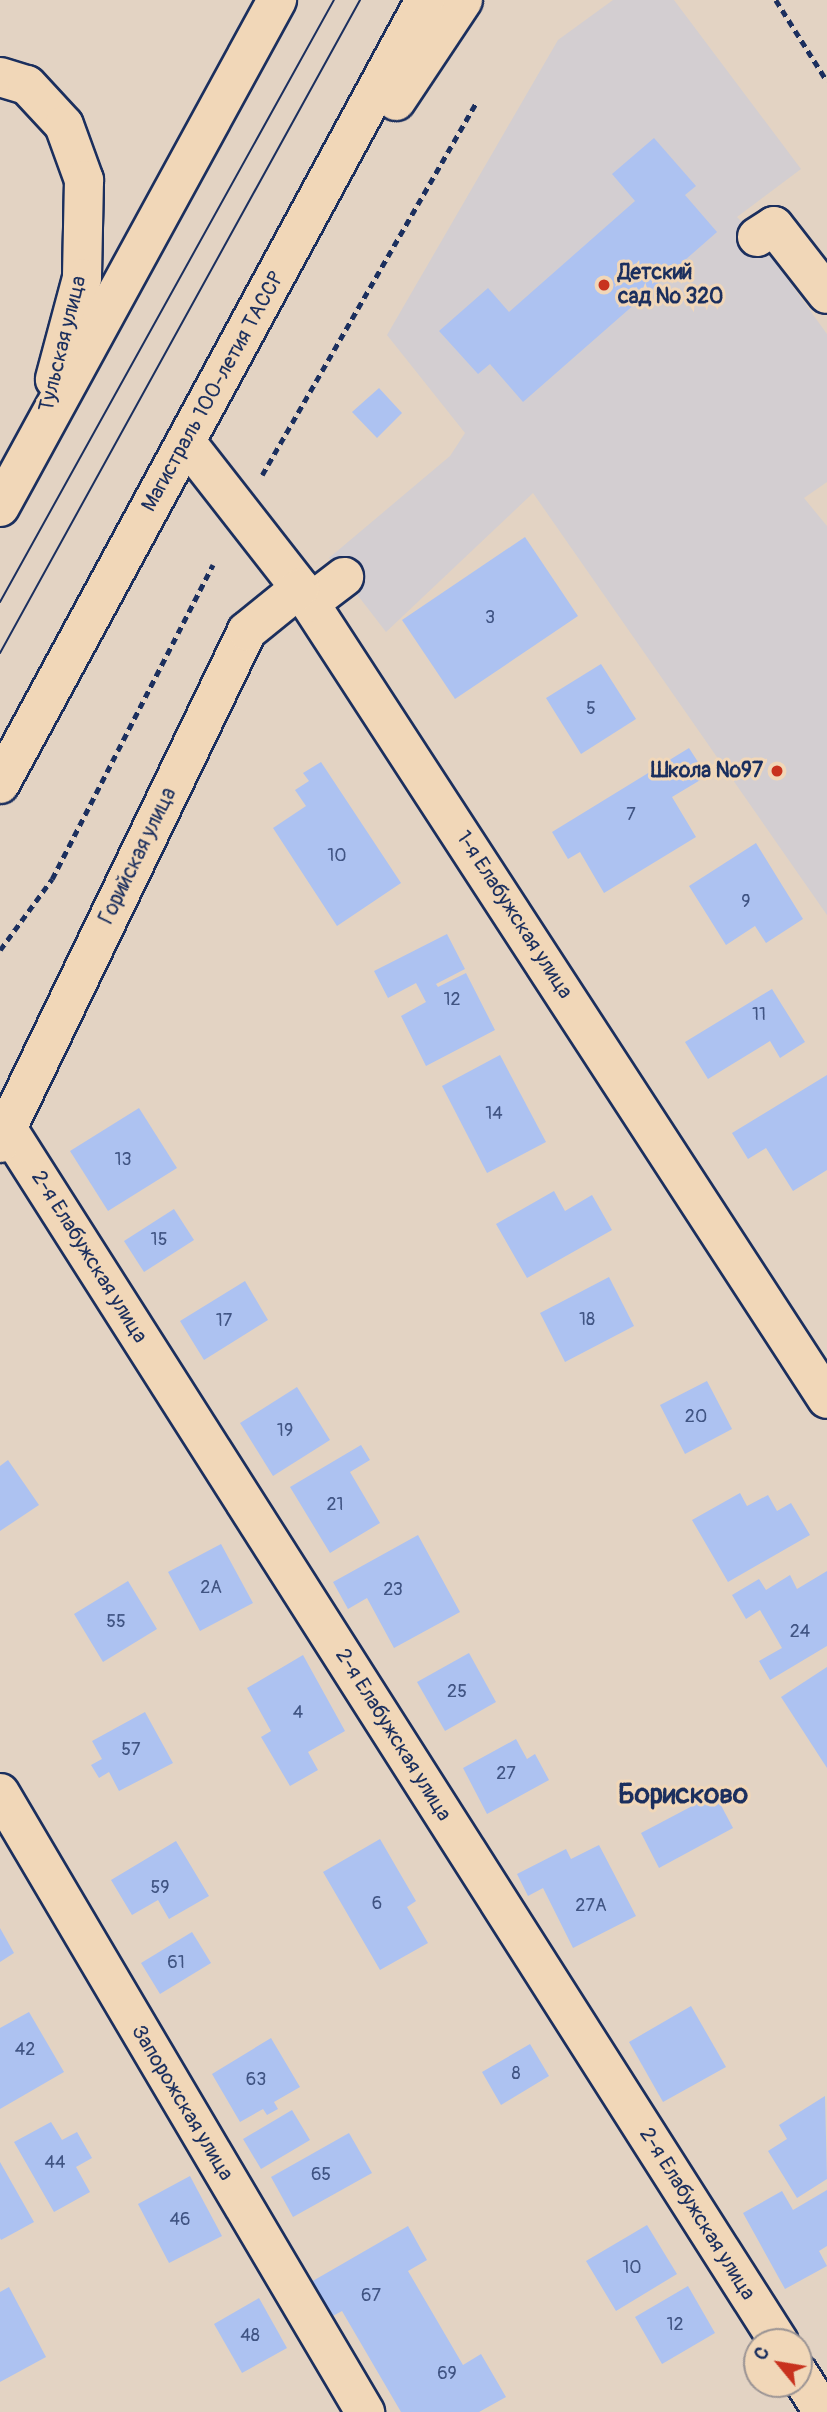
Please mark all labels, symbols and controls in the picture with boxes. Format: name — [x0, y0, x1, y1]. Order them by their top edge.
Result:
place label: Детский сад № 320 — [618, 260, 723, 310]
street label: Магистраль 100-летия ТАССР — [136, 268, 290, 516]
street label: Тульская улица — [34, 273, 92, 415]
marker: Детский сад № 320 — [596, 277, 612, 293]
house number: 3 — [485, 607, 495, 629]
house number: 5 — [586, 698, 596, 720]
place label: Школа №97 — [651, 758, 763, 784]
marker: Школа №97 — [769, 763, 785, 779]
street label: Горийская улица — [94, 784, 182, 928]
house number: 7 — [626, 804, 636, 826]
street label: 1-я Елабужская улица — [450, 826, 578, 1004]
house number: 10 — [327, 845, 347, 867]
house number: 9 — [741, 891, 751, 913]
house number: 12 — [443, 989, 461, 1011]
house number: 11 — [752, 1004, 766, 1026]
house number: 14 — [485, 1103, 503, 1125]
house number: 13 — [114, 1149, 132, 1171]
street label: 2-я Елабужская улица — [26, 1166, 152, 1348]
house number: 15 — [151, 1229, 167, 1251]
house number: 18 — [579, 1309, 595, 1331]
house number: 17 — [216, 1310, 232, 1332]
house number: 20 — [685, 1406, 707, 1428]
house number: 19 — [277, 1420, 293, 1442]
house number: 21 — [326, 1494, 344, 1516]
house number: 2А — [200, 1577, 222, 1599]
house number: 23 — [383, 1579, 403, 1601]
house number: 55 — [106, 1611, 126, 1633]
house number: 24 — [790, 1621, 810, 1643]
street label: 2-я Елабужская улица — [330, 1644, 456, 1826]
house number: 25 — [447, 1681, 467, 1703]
house number: 4 — [293, 1702, 303, 1724]
house number: 57 — [121, 1739, 141, 1761]
house number: 27 — [496, 1763, 516, 1785]
district label: Борисково — [618, 1778, 748, 1812]
house number: 59 — [150, 1877, 170, 1899]
house number: 6 — [372, 1893, 382, 1915]
house number: 27А — [575, 1895, 607, 1917]
house number: 61 — [167, 1952, 185, 1974]
street label: Запорожская улица — [126, 2021, 238, 2185]
house number: 42 — [15, 2039, 35, 2061]
house number: 8 — [511, 2063, 521, 2085]
house number: 63 — [246, 2069, 266, 2091]
street label: 2-я Елабужская улица — [634, 2123, 760, 2305]
house number: 44 — [45, 2152, 65, 2174]
house number: 65 — [311, 2164, 331, 2186]
house number: 46 — [170, 2209, 190, 2231]
house number: 10 — [622, 2257, 642, 2279]
house number: 67 — [361, 2285, 381, 2307]
house number: 12 — [666, 2314, 684, 2336]
house number: 48 — [240, 2325, 260, 2347]
north arrow — [743, 2328, 813, 2398]
text: С — [748, 2342, 775, 2365]
house number: 69 — [437, 2363, 457, 2385]

